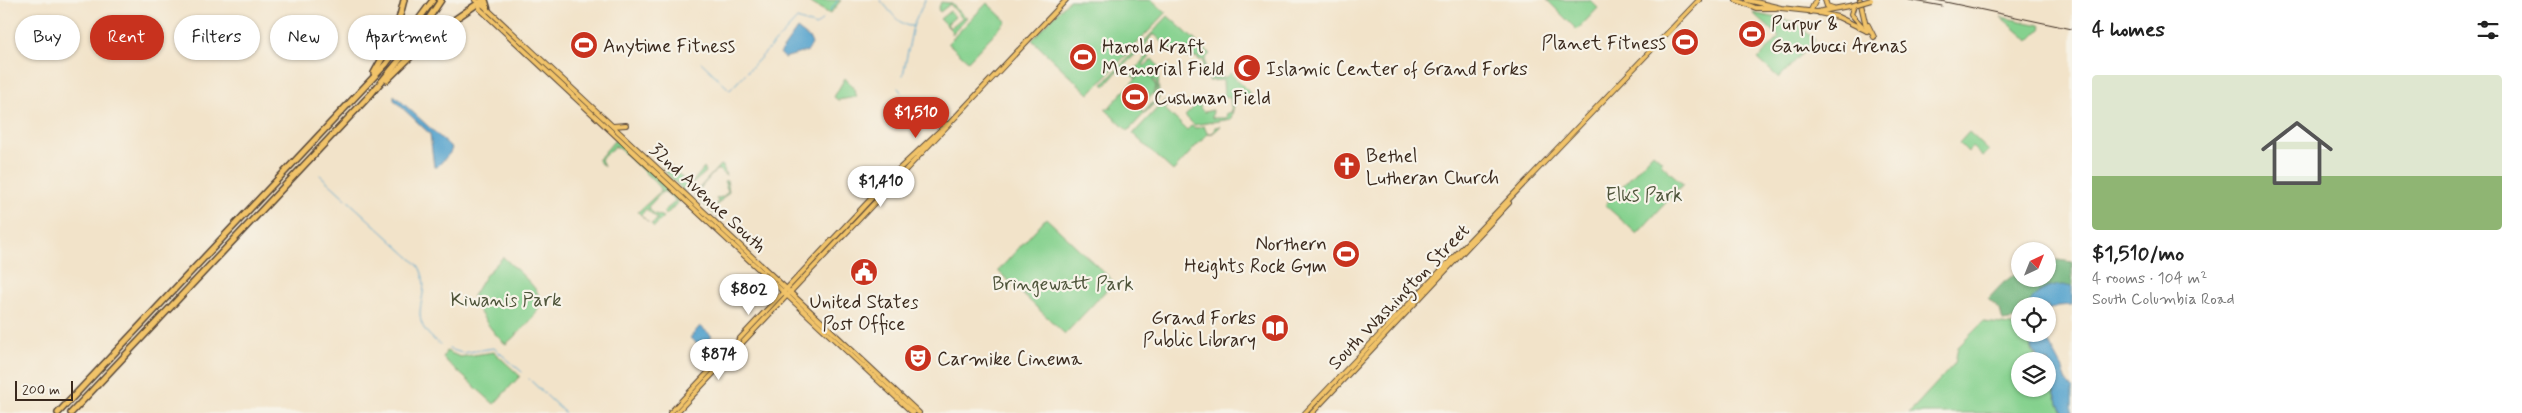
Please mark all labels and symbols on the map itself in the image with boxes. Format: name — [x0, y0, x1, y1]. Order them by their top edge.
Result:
place label: Purpur & Gambucci Arenas — [1771, 12, 1907, 59]
sports icon: Purpur & Gambucci Arenas — [1737, 19, 1767, 49]
sports icon: Planet Fitness — [1670, 27, 1700, 57]
sports icon: Anytime Fitness — [569, 30, 599, 60]
place label: Planet Fitness — [1541, 31, 1666, 56]
place label: Anytime Fitness — [603, 34, 735, 59]
place label: Harold Kraft Memorial Field — [1102, 35, 1224, 82]
sports icon: Harold Kraft Memorial Field — [1068, 42, 1098, 72]
mosque icon: Islamic Center of Grand Forks — [1232, 53, 1262, 83]
place label: Islamic Center of Grand Forks — [1266, 57, 1528, 82]
sports icon: Cushman Field — [1120, 82, 1150, 112]
place label: Cushman Field — [1154, 86, 1271, 111]
pin: $1,510 — [875, 96, 957, 139]
street label: 32nd Avenue South — [644, 137, 772, 259]
place label: Bethel Lutheran Church — [1366, 144, 1499, 191]
church icon: Bethel Lutheran Church — [1332, 151, 1362, 181]
pin: $1,410 — [840, 166, 922, 208]
park label: Elks Park — [1606, 183, 1682, 208]
street label: South Washington Street — [1323, 219, 1478, 378]
place label: Northern Heights Rock Gym — [1184, 232, 1327, 280]
sports icon: Northern Heights Rock Gym — [1331, 239, 1361, 269]
north arrow — [2011, 242, 2056, 288]
public building icon: United States Post Office — [849, 257, 879, 287]
park label: Bringewatt Park — [992, 272, 1134, 298]
pin: $802 — [719, 274, 779, 316]
park label: Kiwanis Park — [450, 288, 562, 313]
place label: United States Post Office — [809, 290, 919, 337]
place label: Grand Forks Public Library — [1143, 306, 1256, 353]
library icon: Grand Forks Public Library — [1260, 313, 1290, 343]
pin: $874 — [689, 338, 749, 381]
theatre icon: Carmike Cinema — [903, 343, 933, 373]
place label: Carmike Cinema — [937, 347, 1083, 372]
scale bar — [15, 378, 72, 401]

